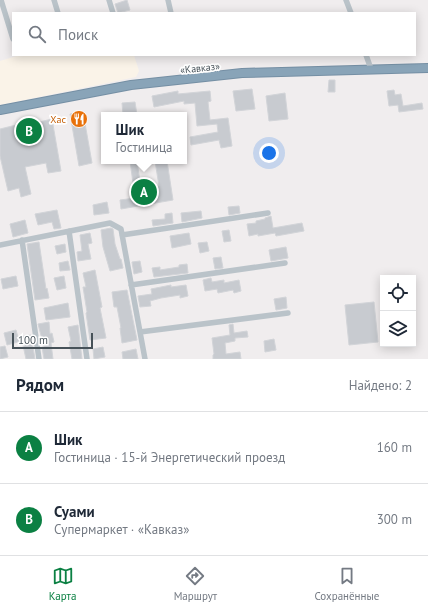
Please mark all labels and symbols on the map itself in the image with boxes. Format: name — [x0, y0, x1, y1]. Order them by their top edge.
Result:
street label: «Кавказ» — [180, 59, 221, 77]
restaurant icon: Хас — [69, 109, 89, 129]
place label: Хас — [50, 113, 66, 126]
pin: B — [16, 116, 42, 146]
your location — [259, 143, 279, 163]
pin: A — [131, 177, 157, 207]
scale bar — [12, 331, 93, 350]

